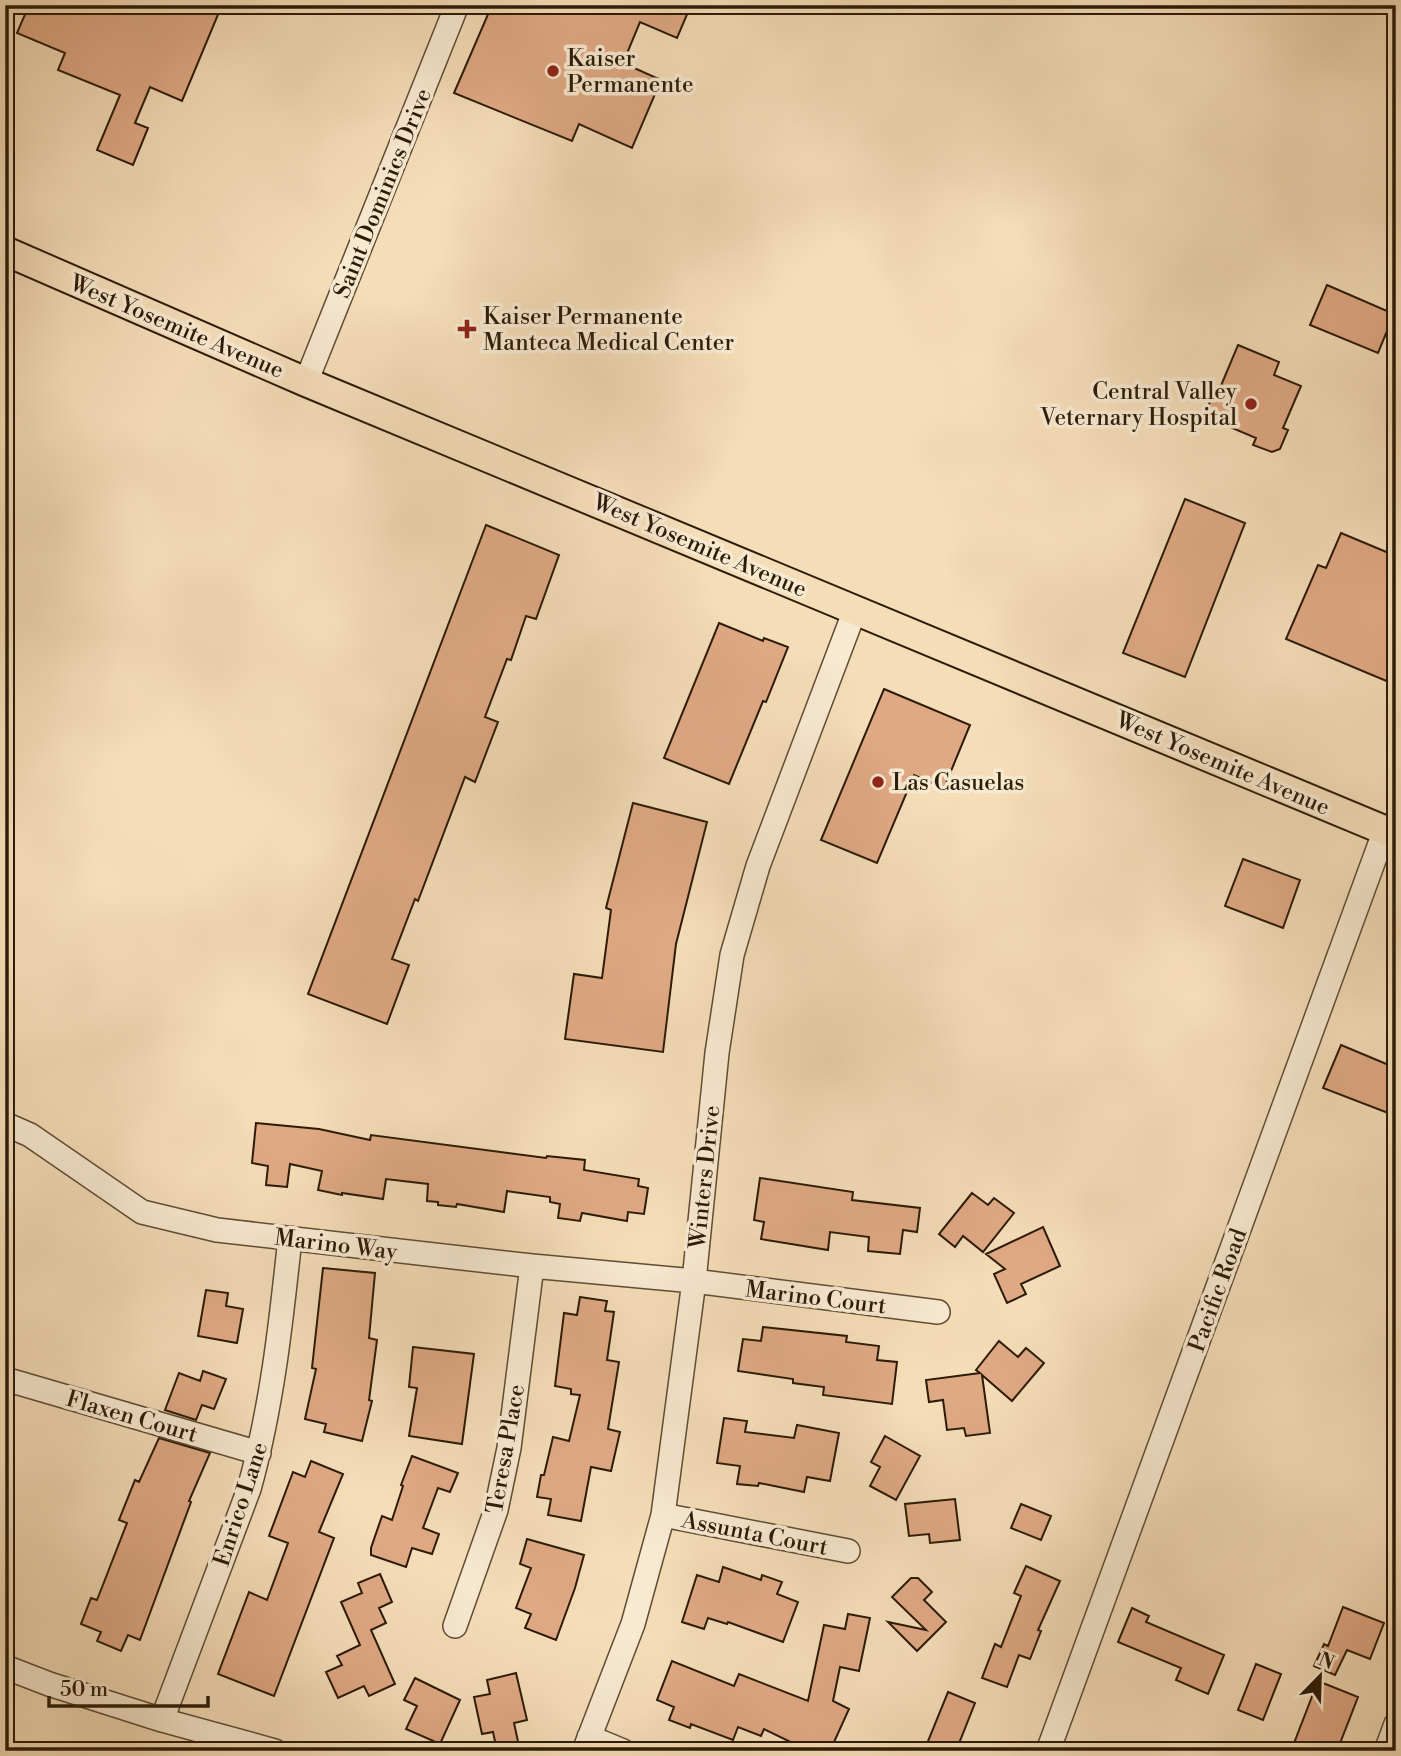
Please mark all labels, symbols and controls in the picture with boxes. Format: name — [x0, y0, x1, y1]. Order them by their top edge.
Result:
place label: Kaiser Permanente — [567, 45, 694, 99]
marker: Kaiser Permanente — [545, 63, 561, 79]
street label: Saint Dominics Drive — [328, 84, 438, 302]
street label: West Yosemite Avenue — [64, 269, 288, 385]
place label: Kaiser Permanente Manteca Medical Center — [483, 303, 734, 357]
marker: Kaiser Permanente Manteca Medical Center — [457, 319, 477, 339]
place label: Central Valley Veternary Hospital — [1039, 378, 1238, 432]
marker: Central Valley Veternary Hospital — [1243, 396, 1259, 412]
street label: West Yosemite Avenue — [587, 488, 811, 604]
street label: West Yosemite Avenue — [1110, 706, 1334, 822]
place label: Las Casuelas — [892, 769, 1024, 797]
marker: Las Casuelas — [870, 774, 886, 790]
street label: Winters Drive — [683, 1104, 726, 1251]
street label: Marino Way — [273, 1224, 400, 1267]
street label: Pacific Road — [1183, 1225, 1253, 1356]
street label: Marino Court — [744, 1275, 888, 1321]
street label: Teresa Place — [481, 1382, 531, 1516]
street label: Flaxen Court — [63, 1385, 201, 1449]
street label: Enrico Lane — [208, 1439, 274, 1570]
street label: Assunta Court — [678, 1506, 830, 1562]
north arrow — [1286, 1640, 1356, 1710]
text: N — [1315, 1647, 1338, 1675]
scale bar — [49, 1665, 208, 1709]
text: 50 m — [60, 1677, 108, 1703]

